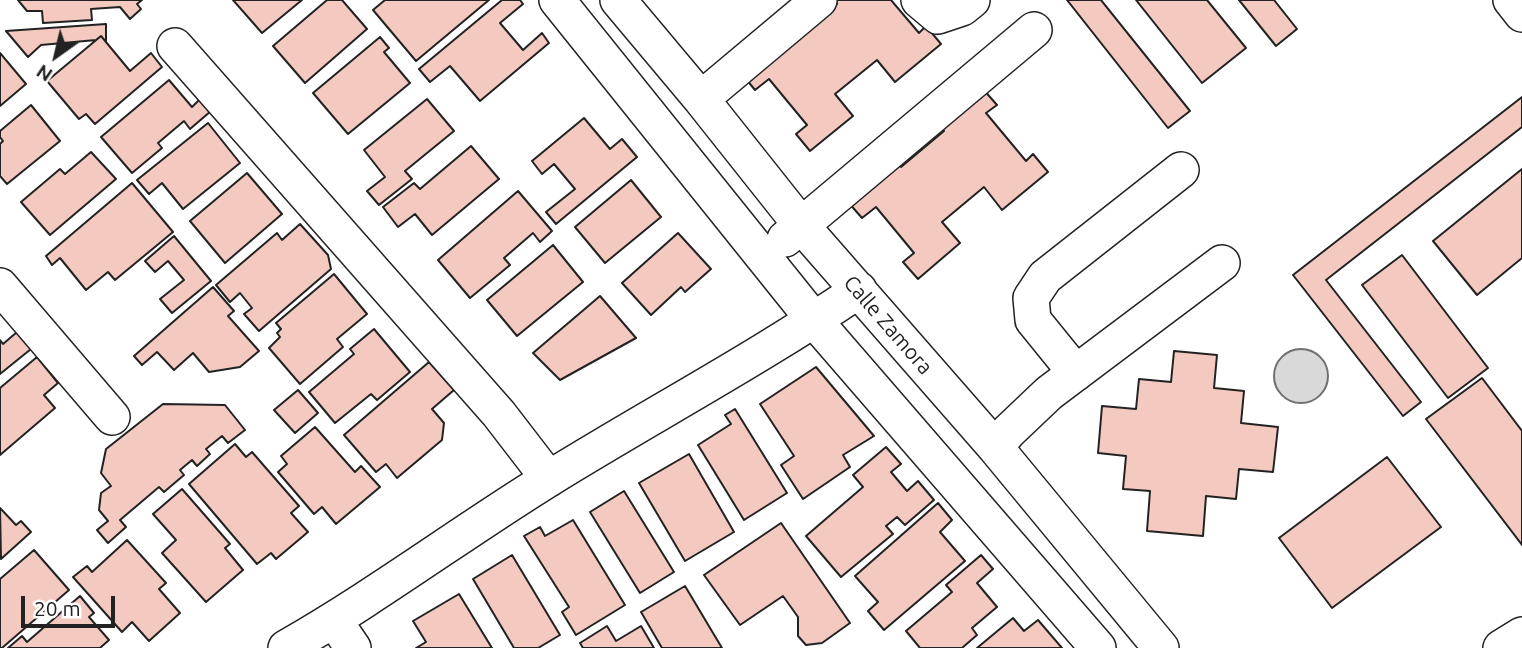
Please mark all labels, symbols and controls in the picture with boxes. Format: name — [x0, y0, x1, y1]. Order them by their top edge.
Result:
north arrow — [21, 21, 91, 91]
text: N — [32, 60, 56, 86]
street label: Calle Zamora — [838, 270, 938, 380]
scale bar — [24, 582, 119, 626]
text: 20 m — [34, 596, 81, 620]

